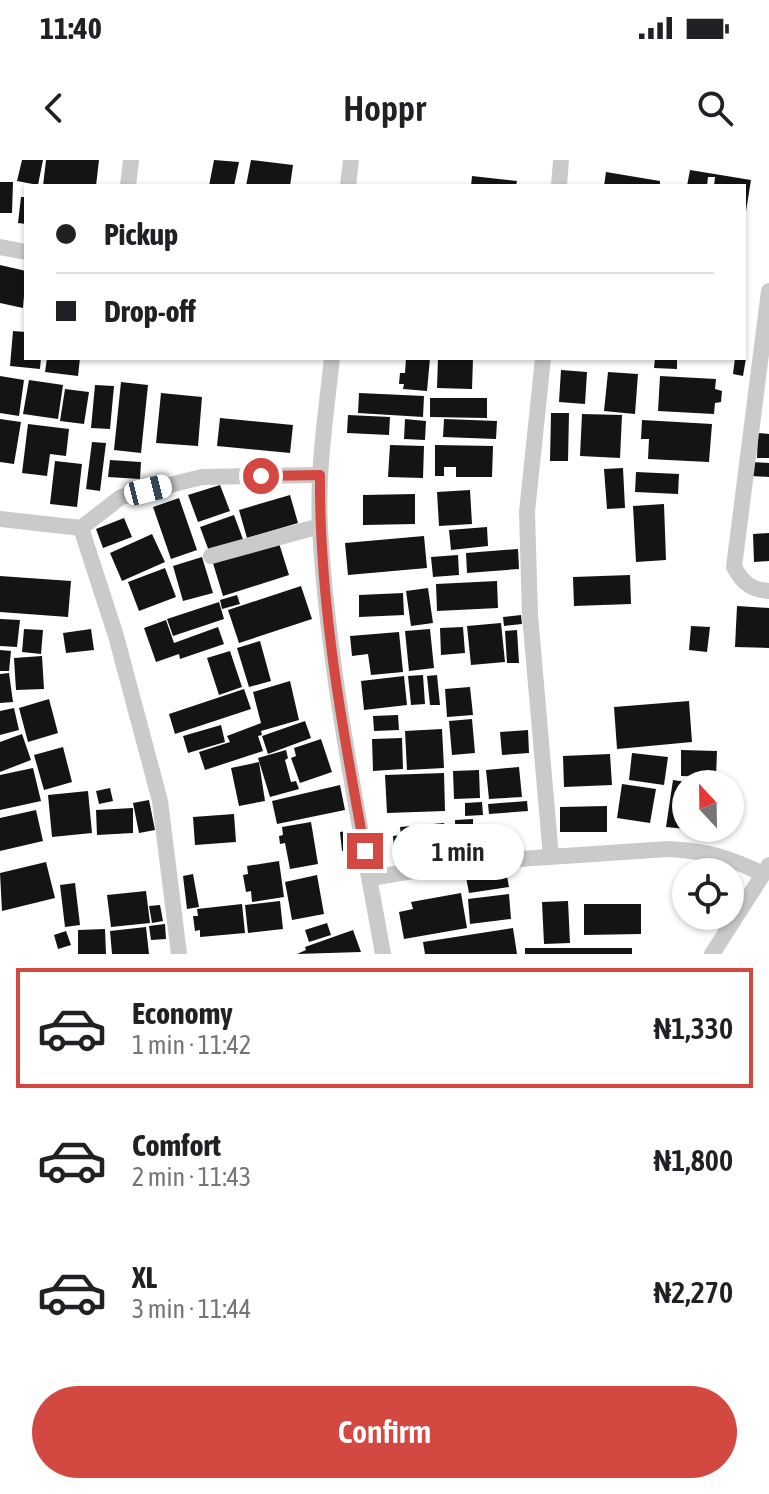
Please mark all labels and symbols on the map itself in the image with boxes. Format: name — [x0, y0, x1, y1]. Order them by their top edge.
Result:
route start — [243, 458, 279, 494]
car — [122, 473, 174, 507]
north arrow — [672, 770, 744, 842]
callout: 1 min — [393, 823, 525, 879]
route end — [347, 833, 383, 869]

